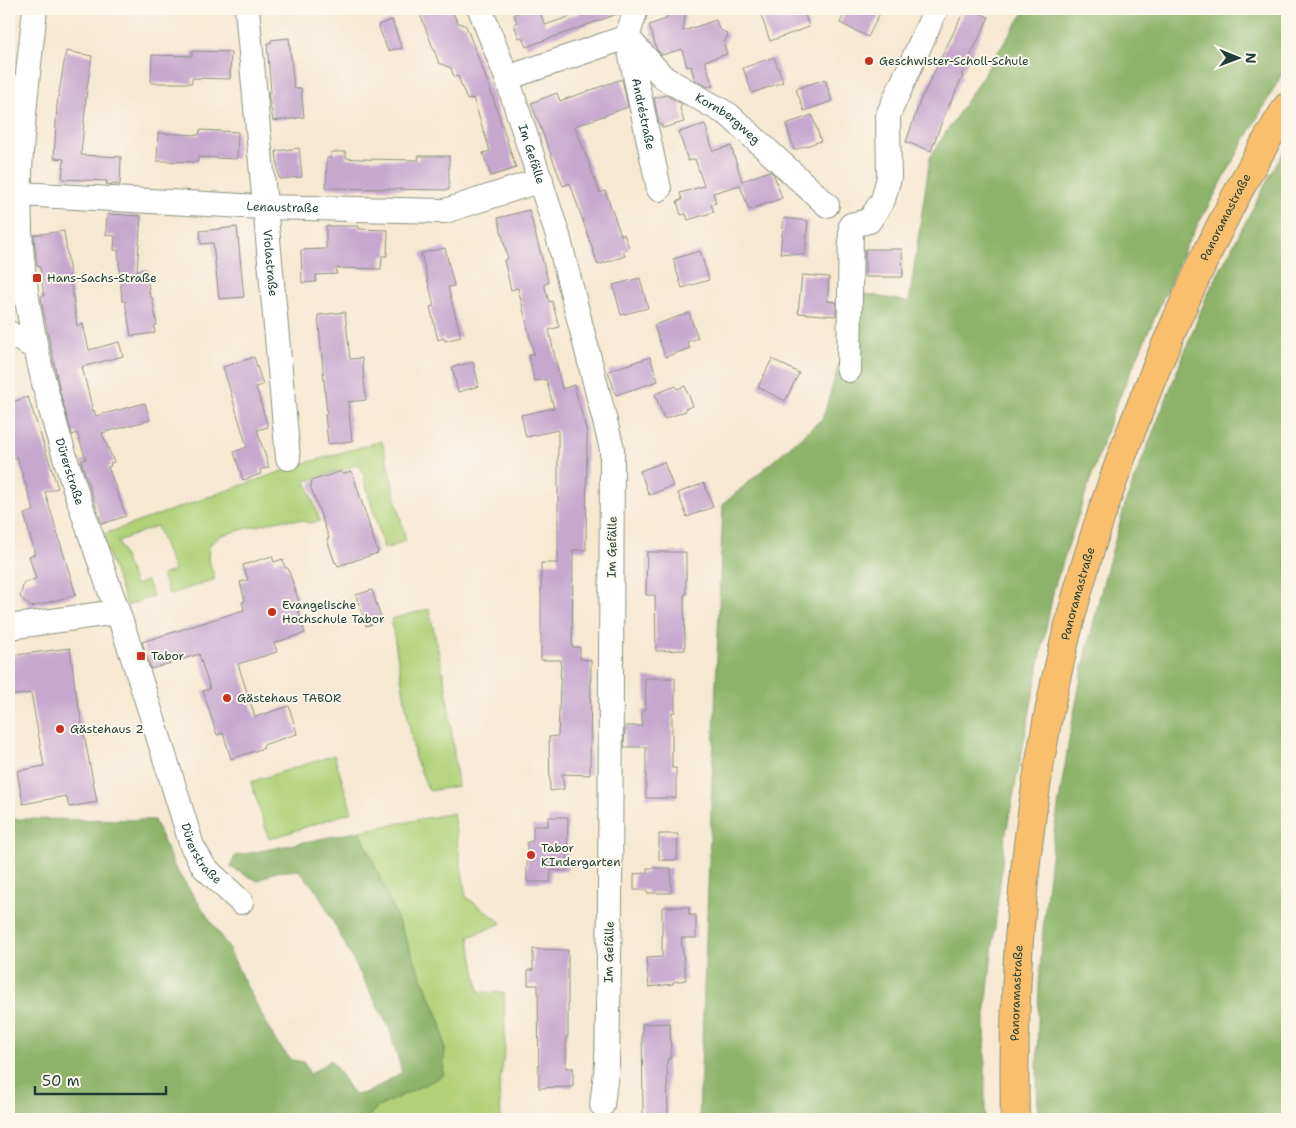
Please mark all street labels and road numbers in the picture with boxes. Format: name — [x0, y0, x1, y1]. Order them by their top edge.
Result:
street label: Andréstraße — [628, 77, 659, 151]
street label: Kornbergweg — [692, 89, 764, 148]
street label: Im Gefälle — [514, 122, 549, 186]
street label: Panoramastraße — [1197, 170, 1255, 264]
street label: Lenaustraße — [246, 198, 319, 216]
street label: Violastraße — [259, 229, 281, 297]
street label: Dürerstraße — [52, 436, 88, 507]
street label: Im Gefälle — [603, 516, 621, 578]
street label: Panoramastraße — [1057, 545, 1099, 642]
street label: Dürerstraße — [177, 821, 225, 888]
street label: Im Gefälle — [600, 921, 618, 983]
street label: Panoramastraße — [1007, 944, 1027, 1041]

